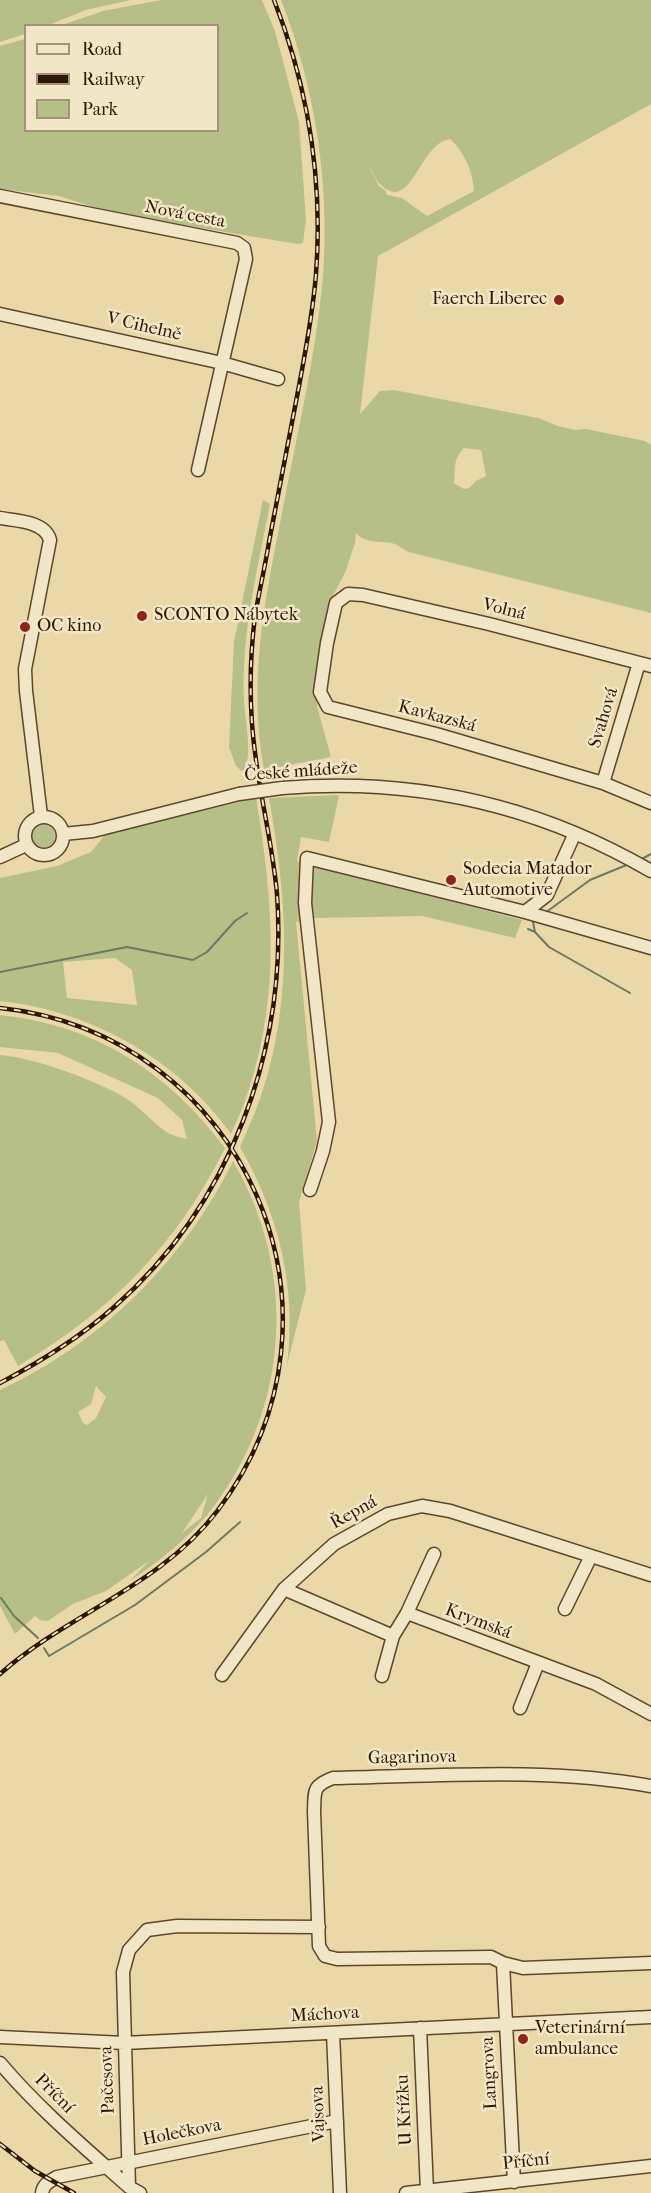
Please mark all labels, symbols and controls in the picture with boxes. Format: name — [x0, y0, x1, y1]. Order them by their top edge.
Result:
legend — [24, 24, 219, 132]
text: Road — [82, 39, 122, 60]
text: Railway — [82, 69, 145, 90]
text: Park — [82, 99, 118, 120]
street label: Nová cesta — [143, 197, 227, 233]
place label: Faerch Liberec — [432, 289, 547, 311]
marker: Faerch Liberec — [552, 293, 566, 307]
street label: V Cihelně — [105, 308, 183, 346]
street label: Volná — [480, 594, 528, 626]
place label: SCONTO Nábytek — [154, 605, 298, 627]
marker: SCONTO Nábytek — [135, 609, 149, 623]
place label: OC kino — [37, 616, 101, 638]
marker: OC kino — [18, 620, 32, 634]
street label: Svahová — [585, 685, 623, 751]
street label: Kavkazská — [396, 696, 478, 738]
street label: České mládeže — [244, 757, 358, 787]
place label: Sodecia Matador Automotive — [463, 859, 592, 902]
marker: Sodecia Matador Automotive — [444, 873, 458, 887]
street label: Řepná — [327, 1491, 381, 1535]
street label: Krymská — [442, 1599, 514, 1645]
street label: Gagarinova — [368, 1746, 456, 1770]
street label: Máchova — [290, 2002, 360, 2028]
place label: Veterinární ambulance — [535, 2018, 625, 2060]
marker: Veterinární ambulance — [516, 2032, 530, 2046]
street label: Langrova — [477, 2036, 503, 2110]
street label: Pačesova — [96, 2045, 120, 2115]
street label: Příční — [30, 2070, 78, 2118]
street label: U Křížku — [392, 2074, 418, 2146]
street label: Vajsova — [307, 2086, 331, 2142]
street label: Holečkova — [141, 2115, 223, 2151]
street label: Příční — [501, 2149, 551, 2175]

